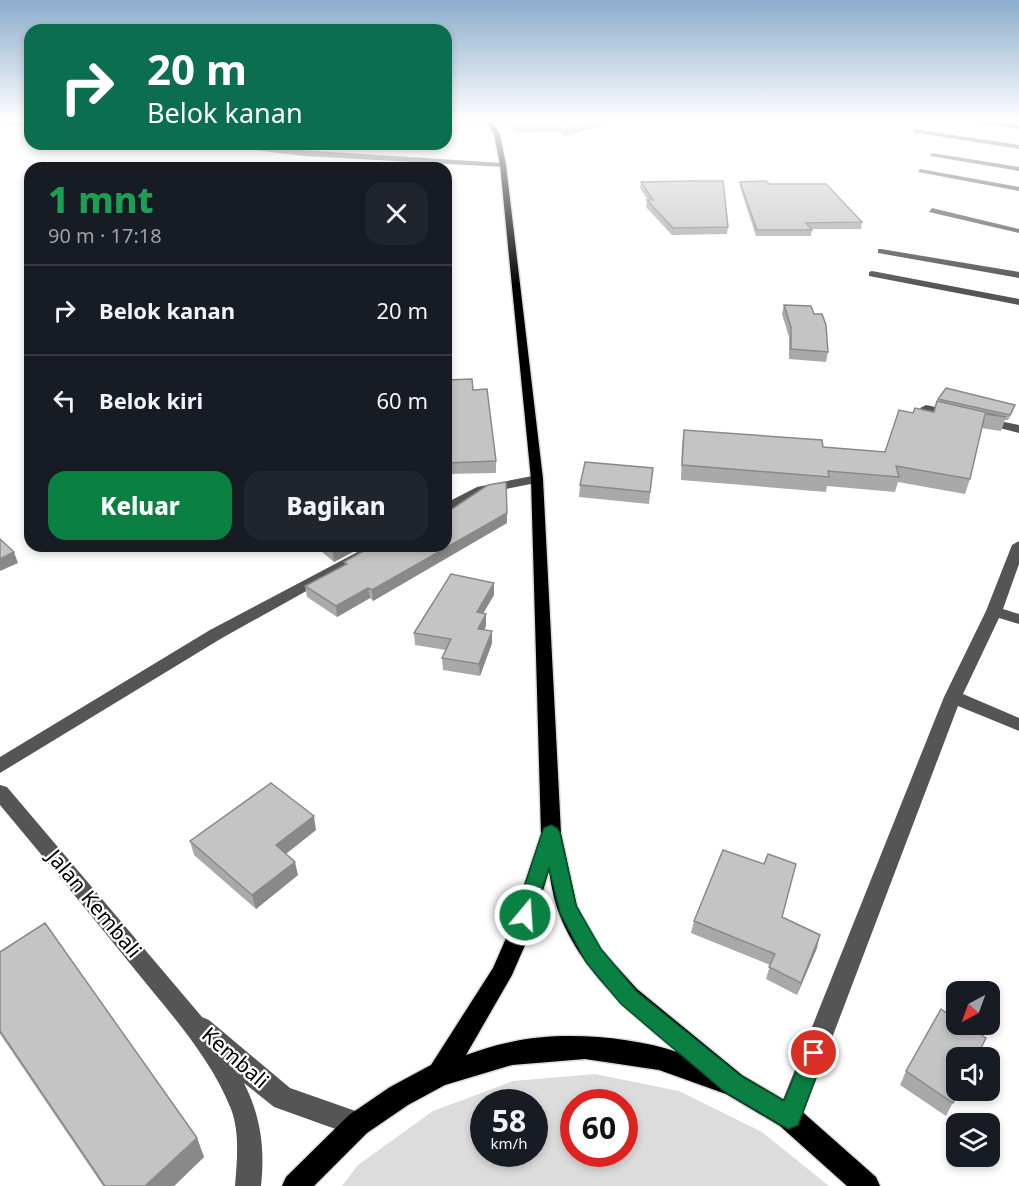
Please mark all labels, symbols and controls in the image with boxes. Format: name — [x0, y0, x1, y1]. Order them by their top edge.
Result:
text: 20 m — [147, 40, 247, 97]
icon: right — [48, 48, 126, 126]
text: Belok kanan — [147, 94, 303, 131]
text: 1 mnt — [48, 175, 153, 224]
button: close — [365, 182, 428, 245]
text: 90 m · 17:18 — [48, 222, 162, 249]
icon: right — [48, 294, 81, 327]
text: Belok kanan — [99, 295, 235, 325]
text: 20 m — [377, 295, 428, 325]
icon: left — [48, 384, 81, 417]
text: Belok kiri — [99, 385, 203, 415]
text: 60 m — [377, 385, 428, 415]
button: Keluar — [48, 471, 232, 540]
button: Bagikan — [244, 471, 428, 540]
street label: Jalan Kembali — [40, 842, 148, 963]
position arrow — [493, 883, 557, 947]
north arrow — [946, 981, 1000, 1035]
map controls — [946, 981, 1000, 1167]
street label: Kembali — [196, 1020, 275, 1094]
pin — [788, 1027, 839, 1078]
icon: arrive — [797, 1036, 830, 1069]
button: sound — [946, 1047, 1000, 1101]
speed limit sign: 60 — [560, 1089, 638, 1167]
text: 58 — [492, 1100, 526, 1141]
button: layers — [946, 1113, 1000, 1167]
text: km/h — [491, 1133, 527, 1153]

